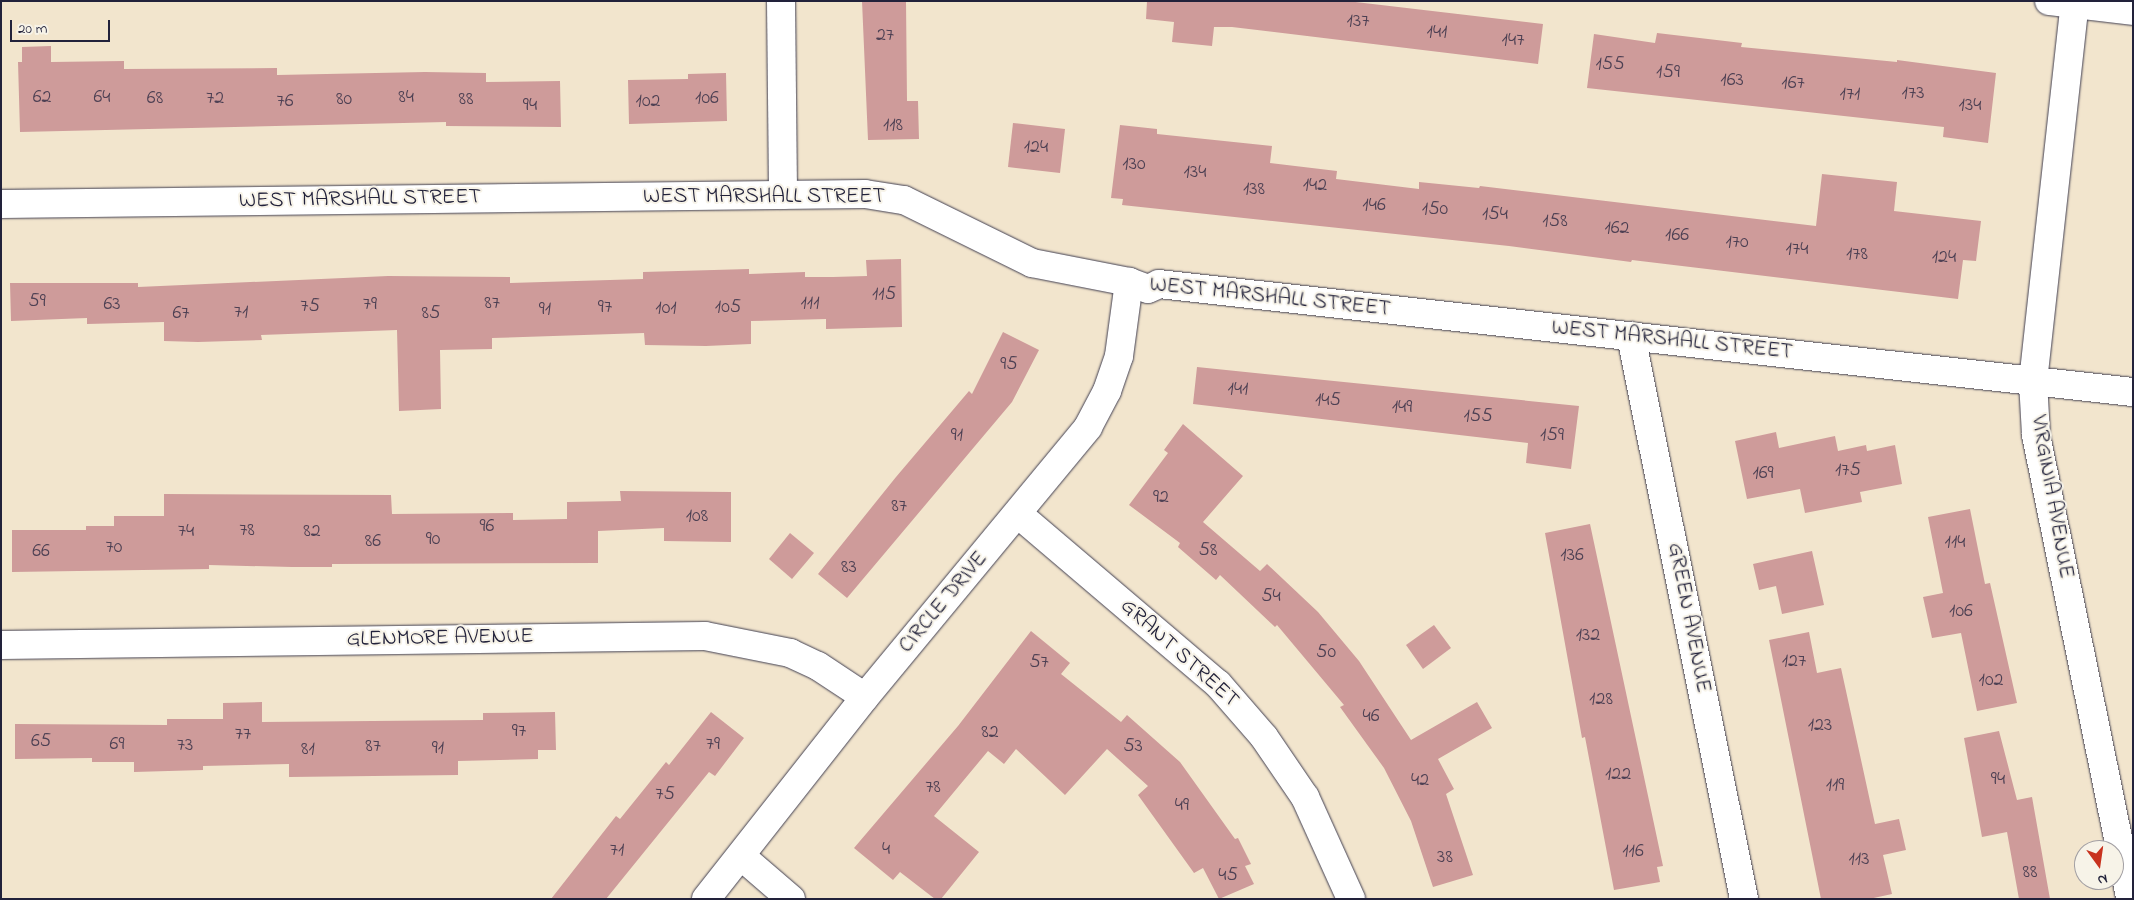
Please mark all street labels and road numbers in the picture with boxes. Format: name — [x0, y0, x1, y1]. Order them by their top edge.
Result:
street label: WEST MARSHALL STREET — [239, 185, 481, 215]
street label: WEST MARSHALL STREET — [643, 185, 885, 211]
street label: WEST MARSHALL STREET — [1148, 272, 1392, 324]
street label: WEST MARSHALL STREET — [1550, 315, 1794, 367]
street label: VIRGINIA AVENUE — [2024, 413, 2078, 581]
street label: GREEN AVENUE — [1661, 541, 1715, 695]
street label: CIRCLE DRIVE — [894, 547, 994, 659]
street label: GRANT STREET — [1114, 594, 1244, 714]
street label: GLENMORE AVENUE — [346, 624, 534, 654]

